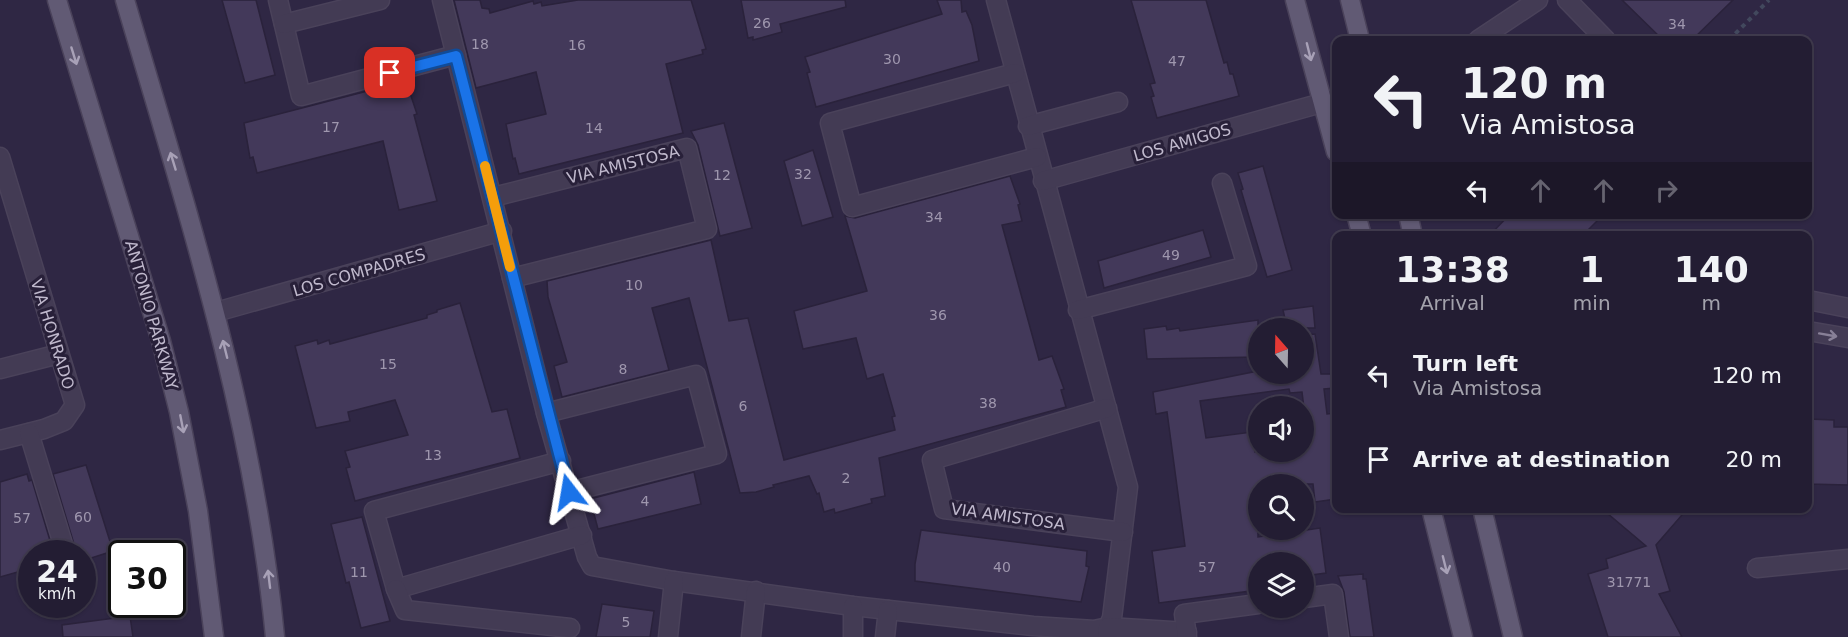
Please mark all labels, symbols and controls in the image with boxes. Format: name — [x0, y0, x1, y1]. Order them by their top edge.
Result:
house number: 26 — [753, 15, 771, 31]
house number: 34 — [1668, 16, 1686, 32]
house number: 18 — [471, 36, 489, 52]
house number: 16 — [568, 37, 586, 53]
one-way arrow — [1303, 42, 1315, 61]
one-way arrow — [69, 46, 80, 65]
pin — [364, 47, 415, 98]
house number: 30 — [883, 51, 901, 67]
house number: 47 — [1168, 53, 1186, 69]
icon: arrive — [373, 56, 406, 89]
text: 120 m — [1461, 59, 1607, 108]
icon: left — [1362, 60, 1440, 138]
text: Via Amistosa — [1461, 109, 1636, 140]
house number: 17 — [322, 119, 340, 135]
street label: LOS AMIGOS — [1131, 119, 1233, 166]
house number: 14 — [585, 120, 603, 136]
street label: VIA AMISTOSA — [565, 141, 681, 188]
one-way arrow — [167, 152, 178, 171]
house number: 32 — [794, 166, 812, 182]
house number: 12 — [713, 167, 731, 183]
icon: left — [1461, 174, 1494, 207]
icon: ahead — [1524, 174, 1557, 207]
icon: ahead — [1587, 174, 1620, 207]
icon: right — [1650, 174, 1683, 207]
house number: 34 — [925, 209, 943, 225]
street label: ANTONIO PARKWAY — [121, 238, 182, 392]
street label: LOS COMPADRES — [291, 244, 428, 300]
house number: 49 — [1162, 247, 1180, 263]
text: 13:38 — [1395, 249, 1510, 290]
text: 1 — [1579, 249, 1604, 290]
text: 140 — [1674, 249, 1749, 290]
street label: VIA HONRADO — [27, 277, 78, 392]
house number: 10 — [625, 277, 643, 293]
text: Arrival — [1420, 291, 1485, 315]
text: min — [1573, 291, 1611, 315]
text: m — [1702, 291, 1721, 315]
house number: 36 — [929, 307, 947, 323]
north arrow — [1248, 318, 1314, 384]
map controls — [1248, 318, 1314, 618]
one-way arrow — [1817, 330, 1837, 341]
one-way arrow — [219, 340, 231, 359]
text: Turn left — [1413, 351, 1518, 376]
house number: 15 — [379, 356, 397, 372]
icon: left — [1362, 359, 1395, 392]
house number: 8 — [619, 361, 627, 377]
text: 120 m — [1712, 363, 1782, 388]
text: Via Amistosa — [1413, 376, 1542, 400]
house number: 38 — [979, 395, 997, 411]
button: sound — [1248, 396, 1314, 462]
house number: 6 — [739, 398, 748, 414]
one-way arrow — [176, 414, 187, 434]
icon: arrive — [1362, 443, 1395, 476]
house number: 13 — [424, 447, 442, 463]
text: Arrive at destination — [1413, 447, 1670, 472]
text: 20 m — [1726, 447, 1782, 472]
position arrow — [537, 460, 601, 524]
house number: 2 — [842, 470, 850, 486]
button: search — [1248, 474, 1314, 540]
house number: 4 — [641, 493, 650, 509]
street label: VIA AMISTOSA — [950, 499, 1066, 534]
house number: 60 — [74, 509, 92, 525]
house number: 57 — [13, 510, 31, 526]
speed limit sign: 30 — [108, 540, 186, 618]
button: layers — [1248, 552, 1314, 618]
text: 24 — [36, 554, 78, 589]
one-way arrow — [1439, 555, 1451, 574]
house number: 40 — [993, 559, 1011, 575]
house number: 57 — [1198, 559, 1216, 575]
house number: 11 — [350, 564, 368, 580]
one-way arrow — [263, 569, 274, 589]
house number: 31771 — [1607, 574, 1651, 590]
text: km/h — [38, 585, 76, 603]
house number: 5 — [622, 614, 630, 630]

